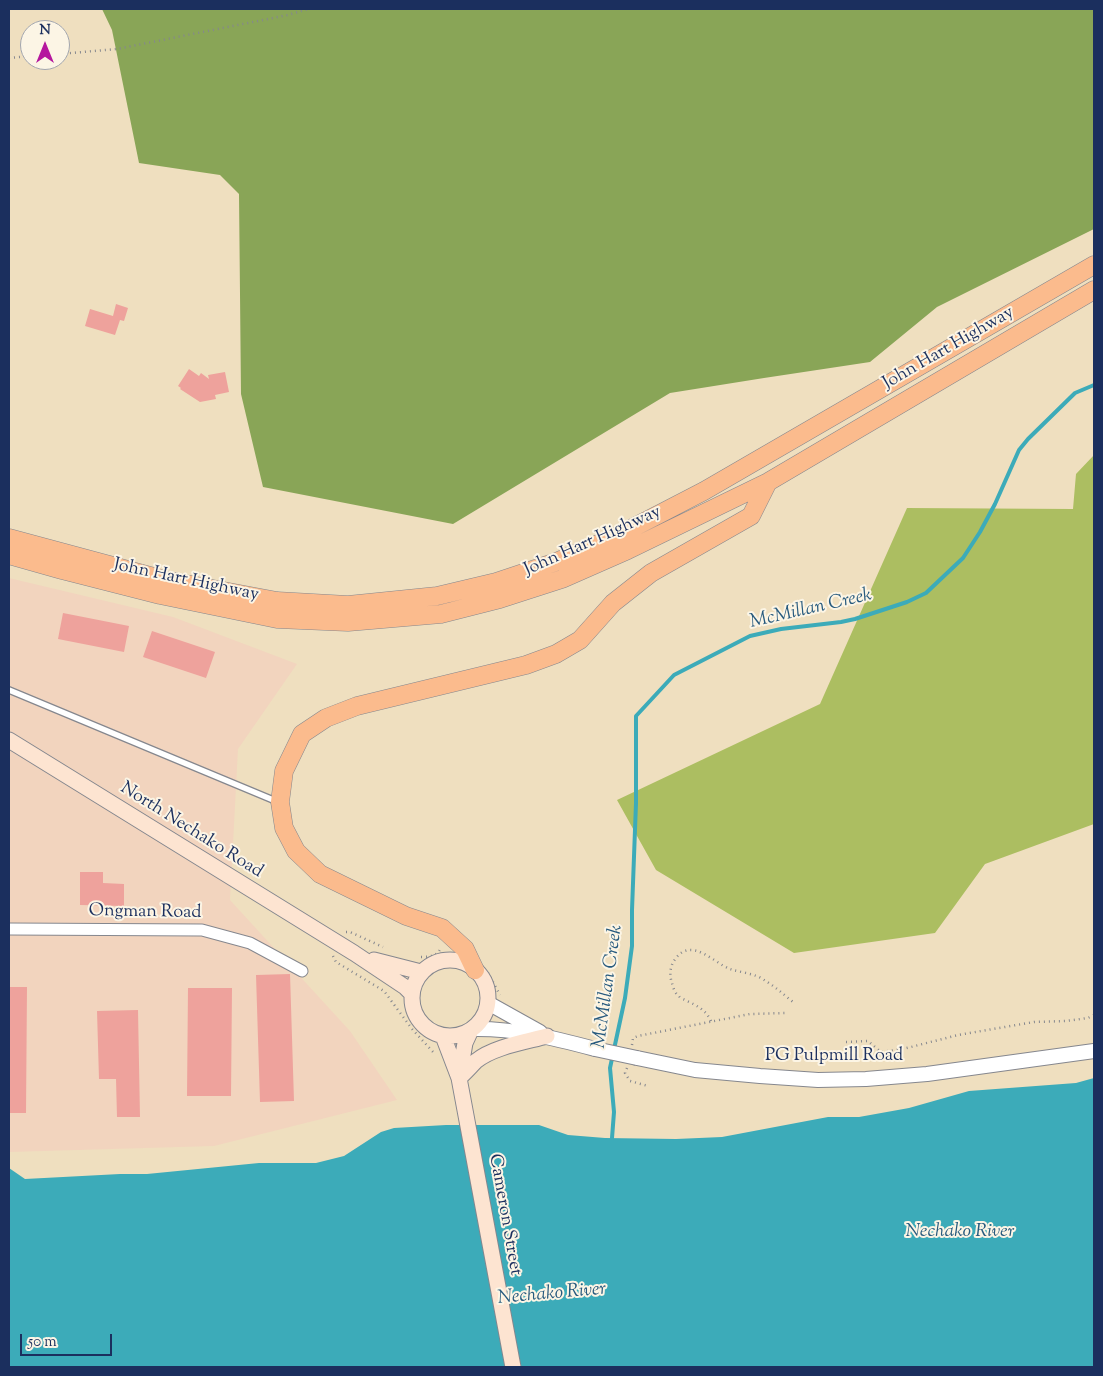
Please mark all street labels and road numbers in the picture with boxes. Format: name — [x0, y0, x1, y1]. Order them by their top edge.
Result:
street label: John Hart Highway — [880, 303, 1018, 395]
street label: John Hart Highway — [521, 502, 665, 582]
street label: John Hart Highway — [111, 555, 261, 607]
street label: North Nechako Road — [116, 778, 266, 884]
street label: Ongman Road — [88, 901, 202, 925]
street label: PG Pulpmill Road — [765, 1046, 903, 1068]
street label: Cameron Street — [483, 1152, 525, 1278]

